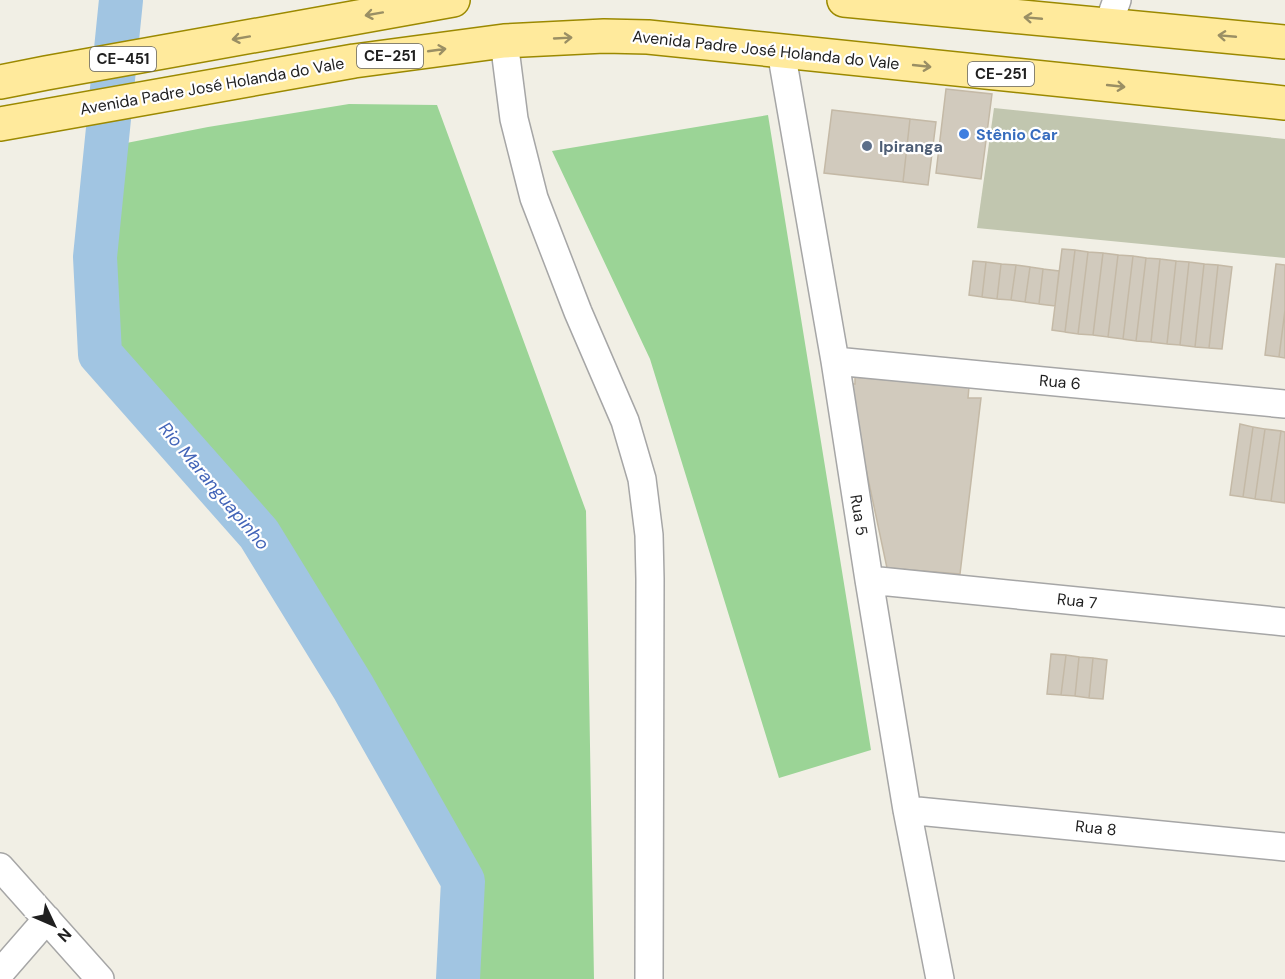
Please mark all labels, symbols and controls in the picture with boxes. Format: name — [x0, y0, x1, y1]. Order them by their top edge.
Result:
one-way arrow — [365, 9, 385, 20]
one-way arrow — [1023, 12, 1043, 23]
street label: Avenida Padre José Holanda do Vale — [632, 26, 900, 74]
one-way arrow — [1217, 30, 1237, 41]
one-way arrow — [232, 33, 251, 44]
one-way arrow — [552, 33, 572, 44]
road number: CE-251 — [357, 44, 423, 68]
one-way arrow — [427, 44, 446, 55]
road number: CE-451 — [90, 47, 156, 71]
street label: Avenida Padre José Holanda do Vale — [78, 52, 346, 120]
one-way arrow — [911, 60, 931, 71]
road number: CE-251 — [968, 62, 1034, 86]
one-way arrow — [1105, 81, 1125, 92]
place label: Stênio Car — [976, 124, 1058, 145]
marker: Stênio Car — [957, 127, 971, 141]
place label: Ipiranga — [879, 136, 943, 157]
marker: Ipiranga — [860, 139, 874, 153]
street label: Rua 6 — [1038, 370, 1082, 394]
water label: Rio Maranguapinho — [153, 417, 275, 555]
street label: Rua 5 — [845, 493, 873, 537]
street label: Rua 7 — [1056, 588, 1098, 614]
street label: Rua 8 — [1074, 815, 1118, 841]
north arrow — [24, 895, 84, 955]
text: N — [53, 924, 76, 947]

